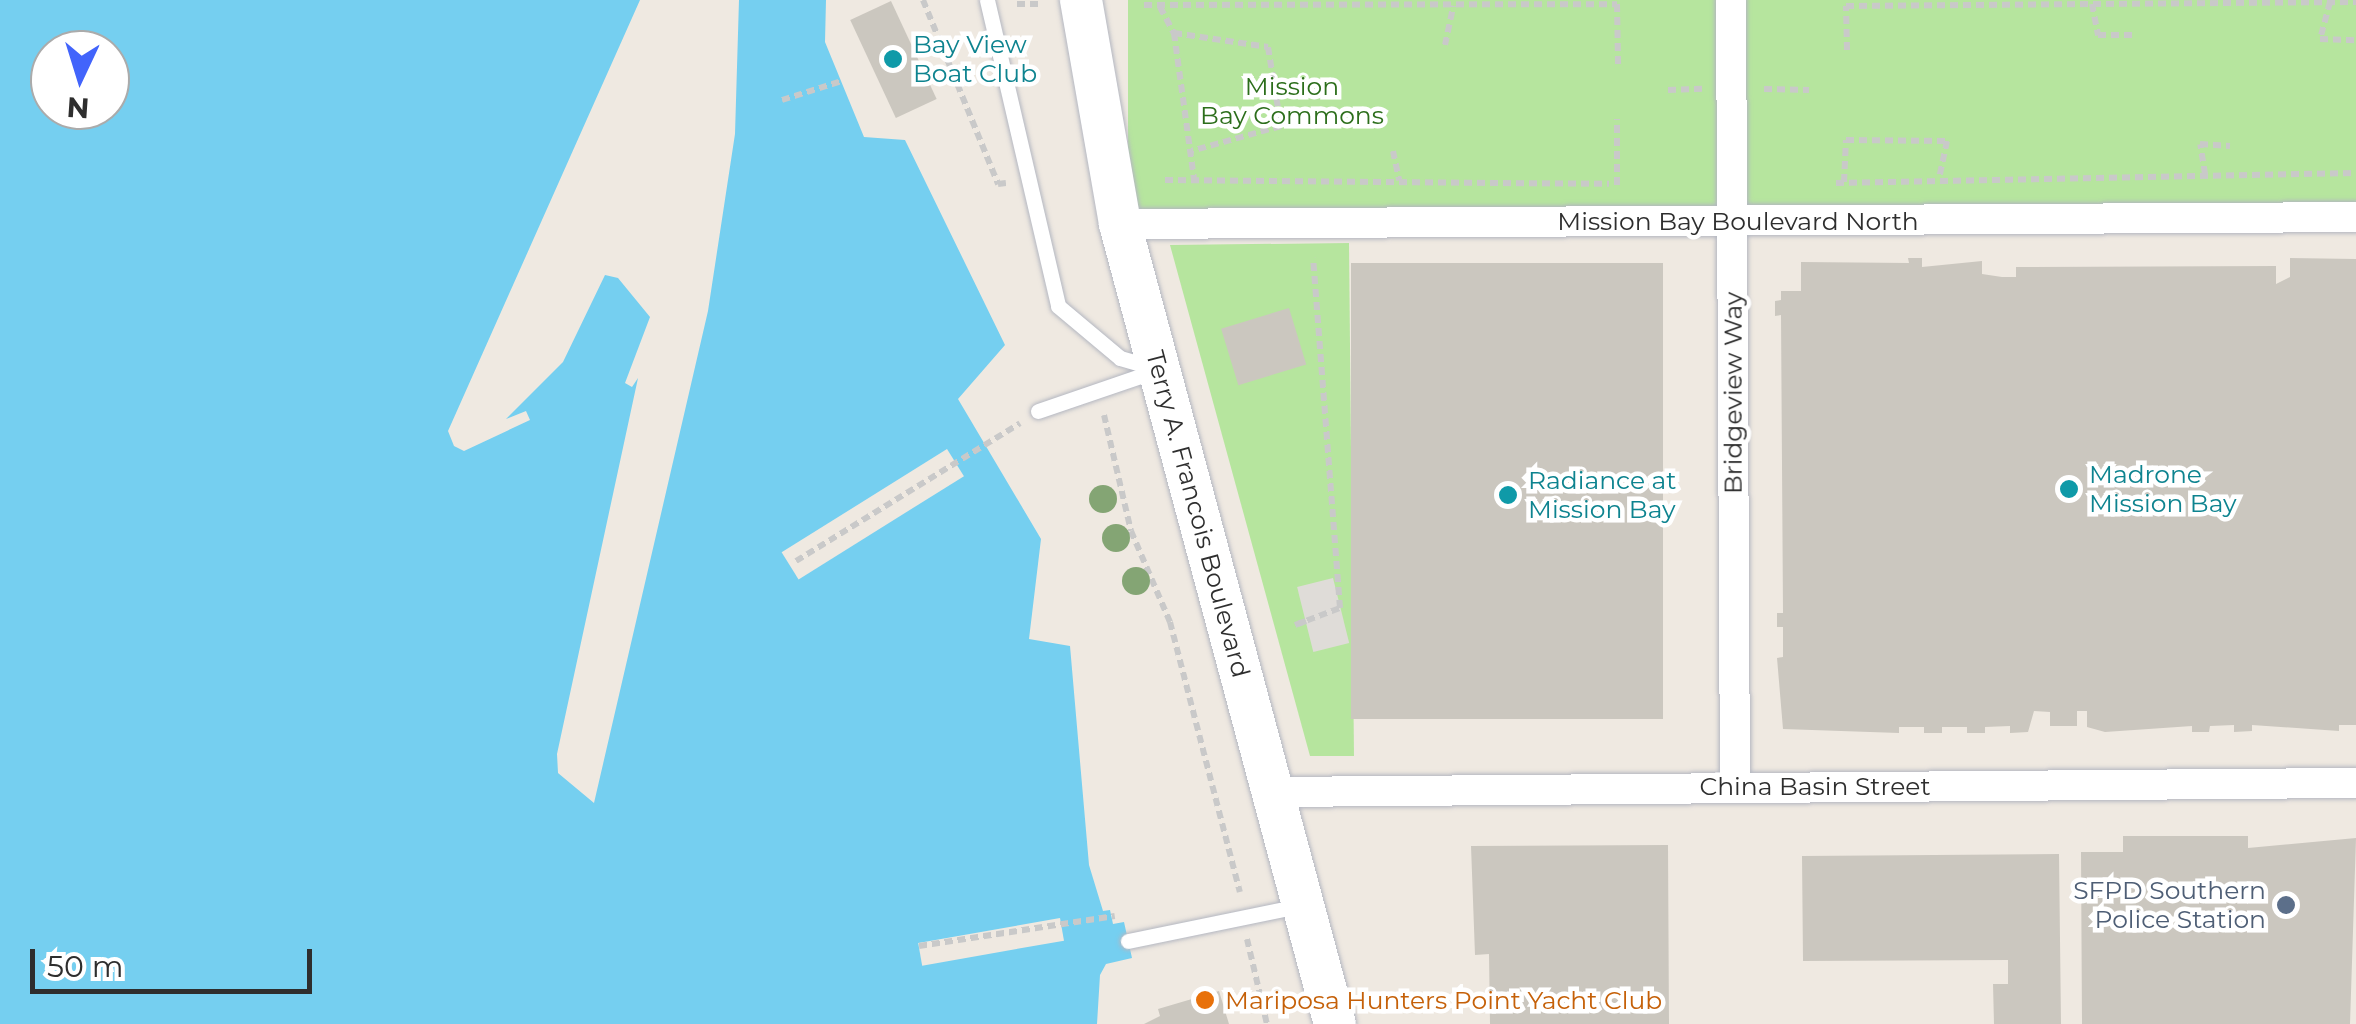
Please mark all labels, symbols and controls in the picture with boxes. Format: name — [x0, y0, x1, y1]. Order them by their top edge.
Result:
north arrow — [30, 30, 130, 130]
place label: Bay View Boat Club — [913, 30, 1037, 89]
marker: Bay View Boat Club — [882, 48, 904, 70]
park label: Mission Bay Commons — [1200, 72, 1384, 131]
text: N — [66, 90, 91, 126]
street label: Mission Bay Boulevard North — [1557, 206, 1919, 236]
street label: Bridgeview Way — [1718, 292, 1748, 494]
street label: Terry A. Francois Boulevard — [1140, 347, 1256, 681]
place label: Madrone Mission Bay — [2089, 460, 2237, 519]
place label: Radiance at Mission Bay — [1528, 466, 1676, 525]
marker: Madrone Mission Bay — [2058, 478, 2080, 500]
marker: Radiance at Mission Bay — [1497, 484, 1519, 506]
street label: China Basin Street — [1699, 771, 1931, 801]
place label: SFPD Southern Police Station — [2073, 876, 2266, 935]
marker: SFPD Southern Police Station — [2275, 894, 2297, 916]
scale bar — [35, 929, 318, 991]
text: 50 m — [47, 948, 124, 985]
place label: Mariposa Hunters Point Yacht Club — [1225, 985, 1662, 1015]
marker: Mariposa Hunters Point Yacht Club — [1194, 989, 1216, 1011]

